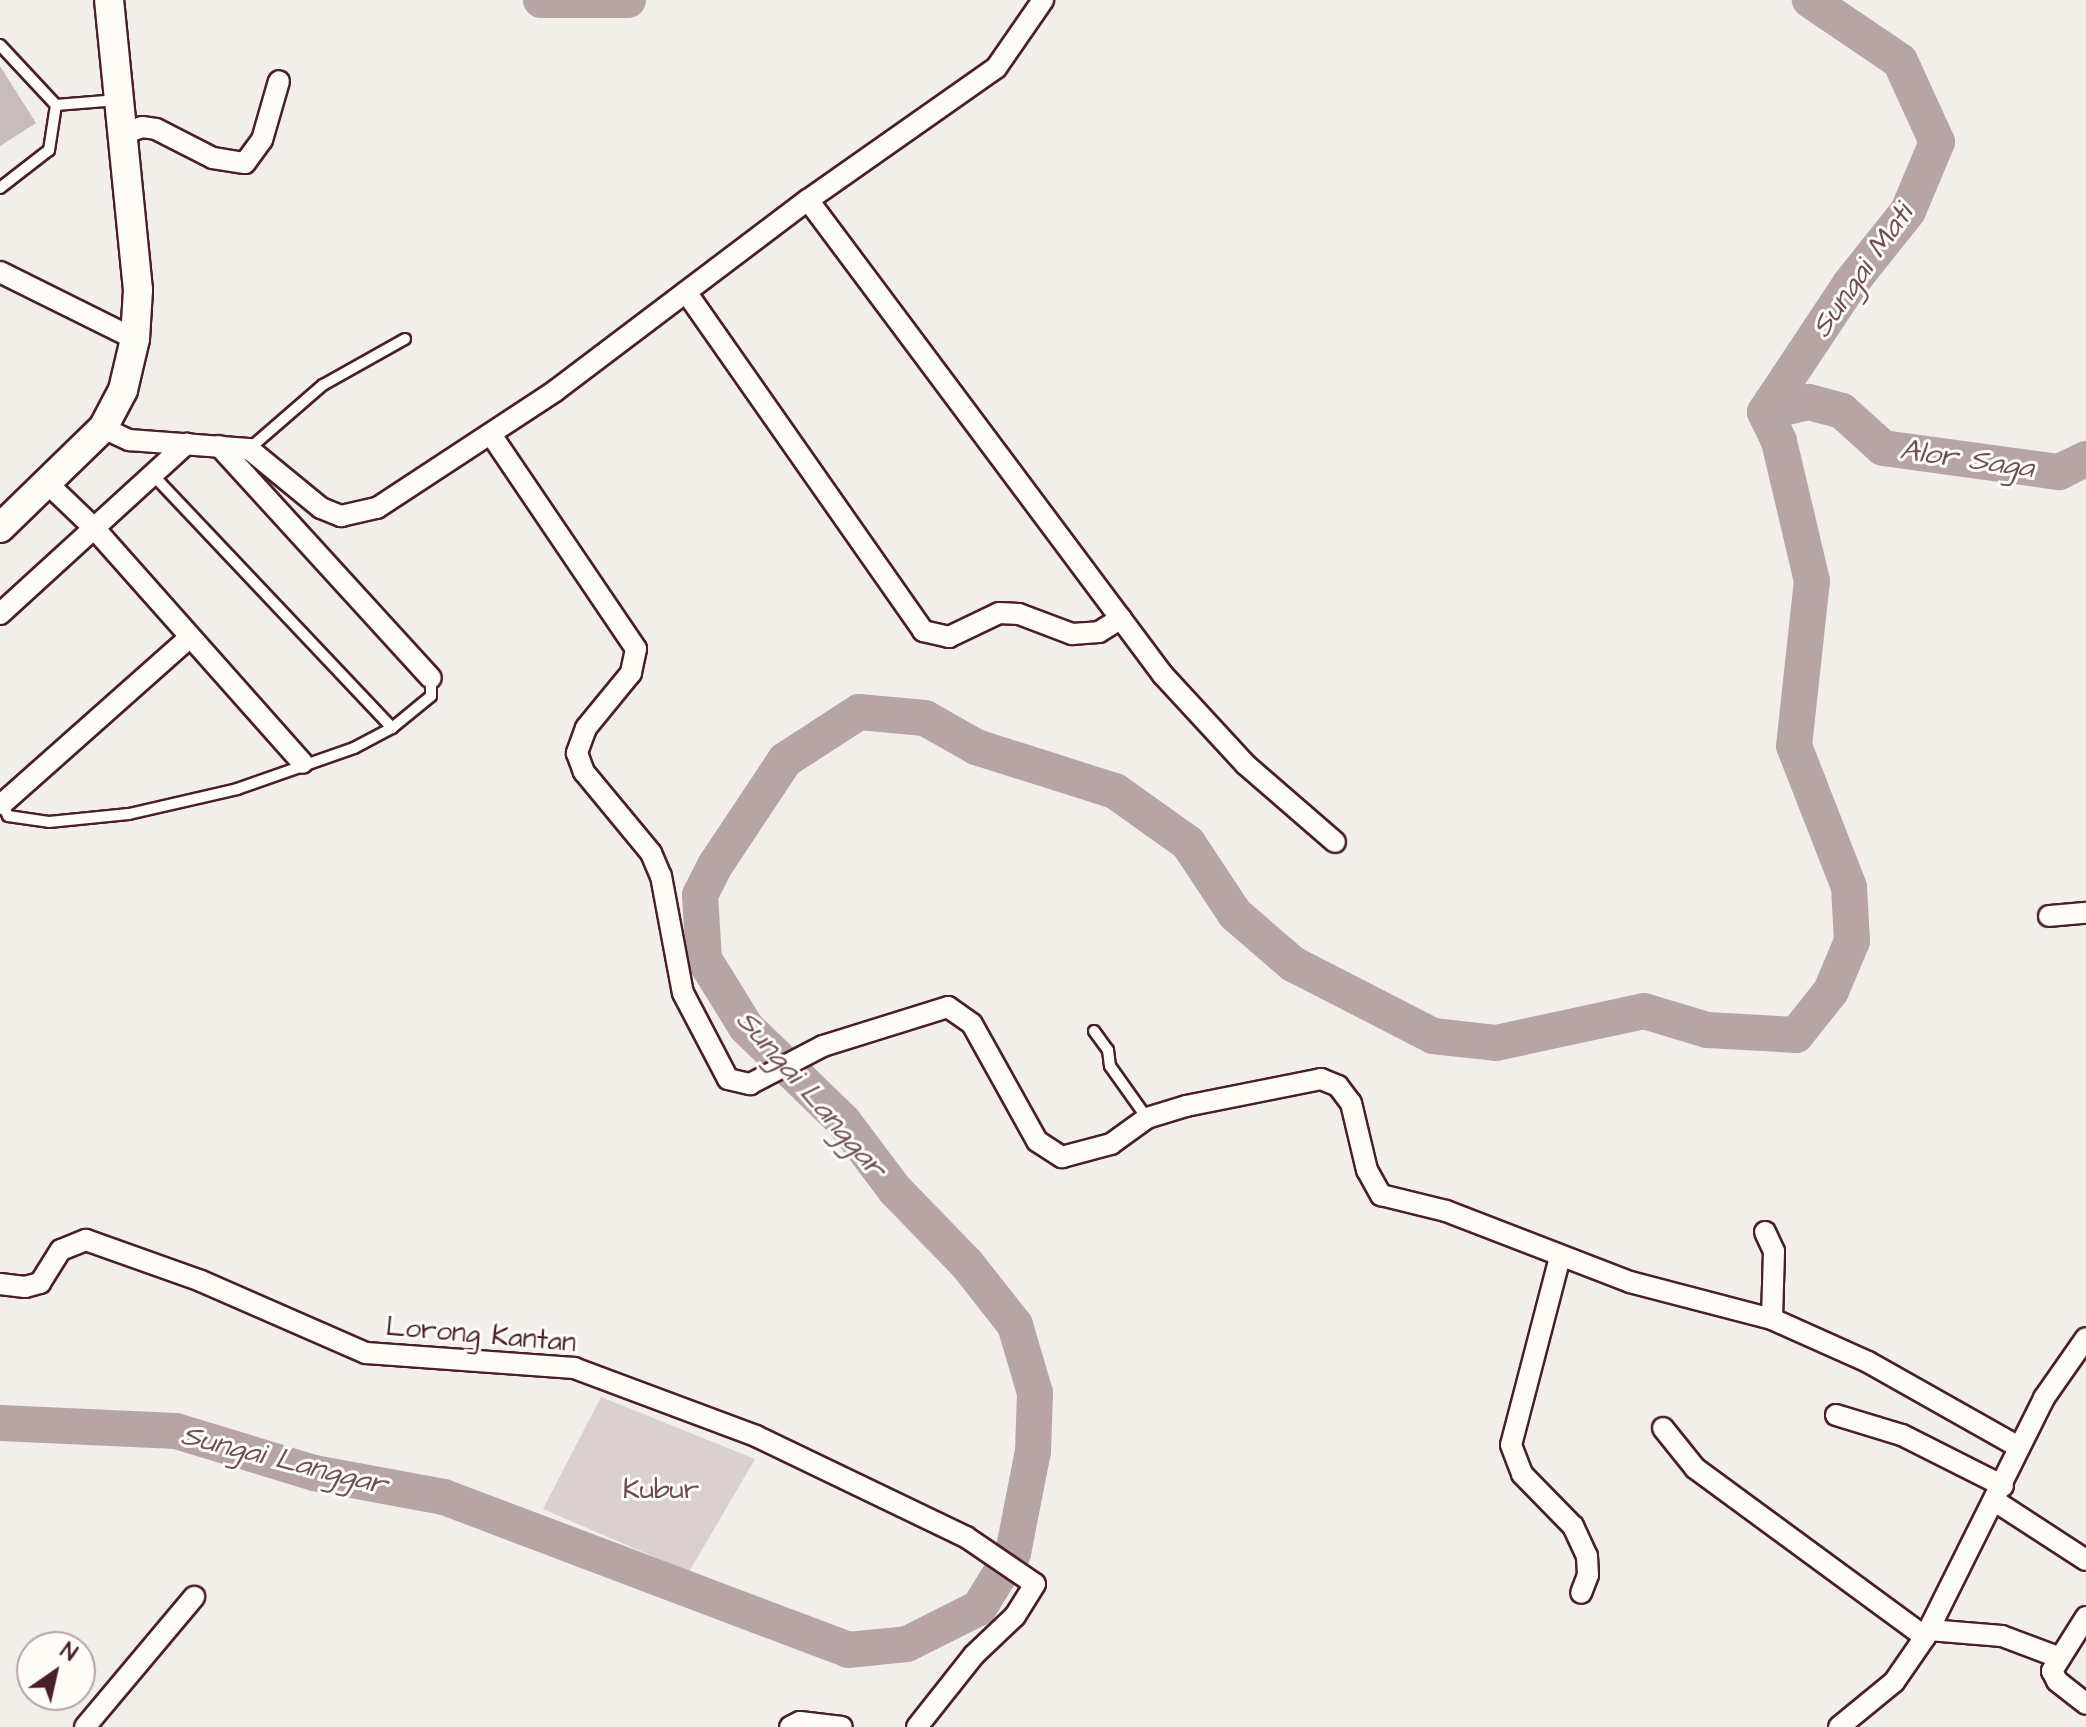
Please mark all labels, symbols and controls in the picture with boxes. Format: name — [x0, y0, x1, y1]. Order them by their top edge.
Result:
water label: Sungai Mati — [1803, 198, 1921, 344]
water label: Alor Saga — [1898, 432, 2036, 486]
water label: Sungai Langgar — [728, 1003, 894, 1185]
street label: Lorong Kantan — [385, 1310, 577, 1360]
water label: Sungai Langgar — [177, 1417, 391, 1503]
park label: Kubur — [623, 1473, 699, 1507]
north arrow — [16, 1631, 96, 1711]
text: N — [54, 1636, 83, 1669]

